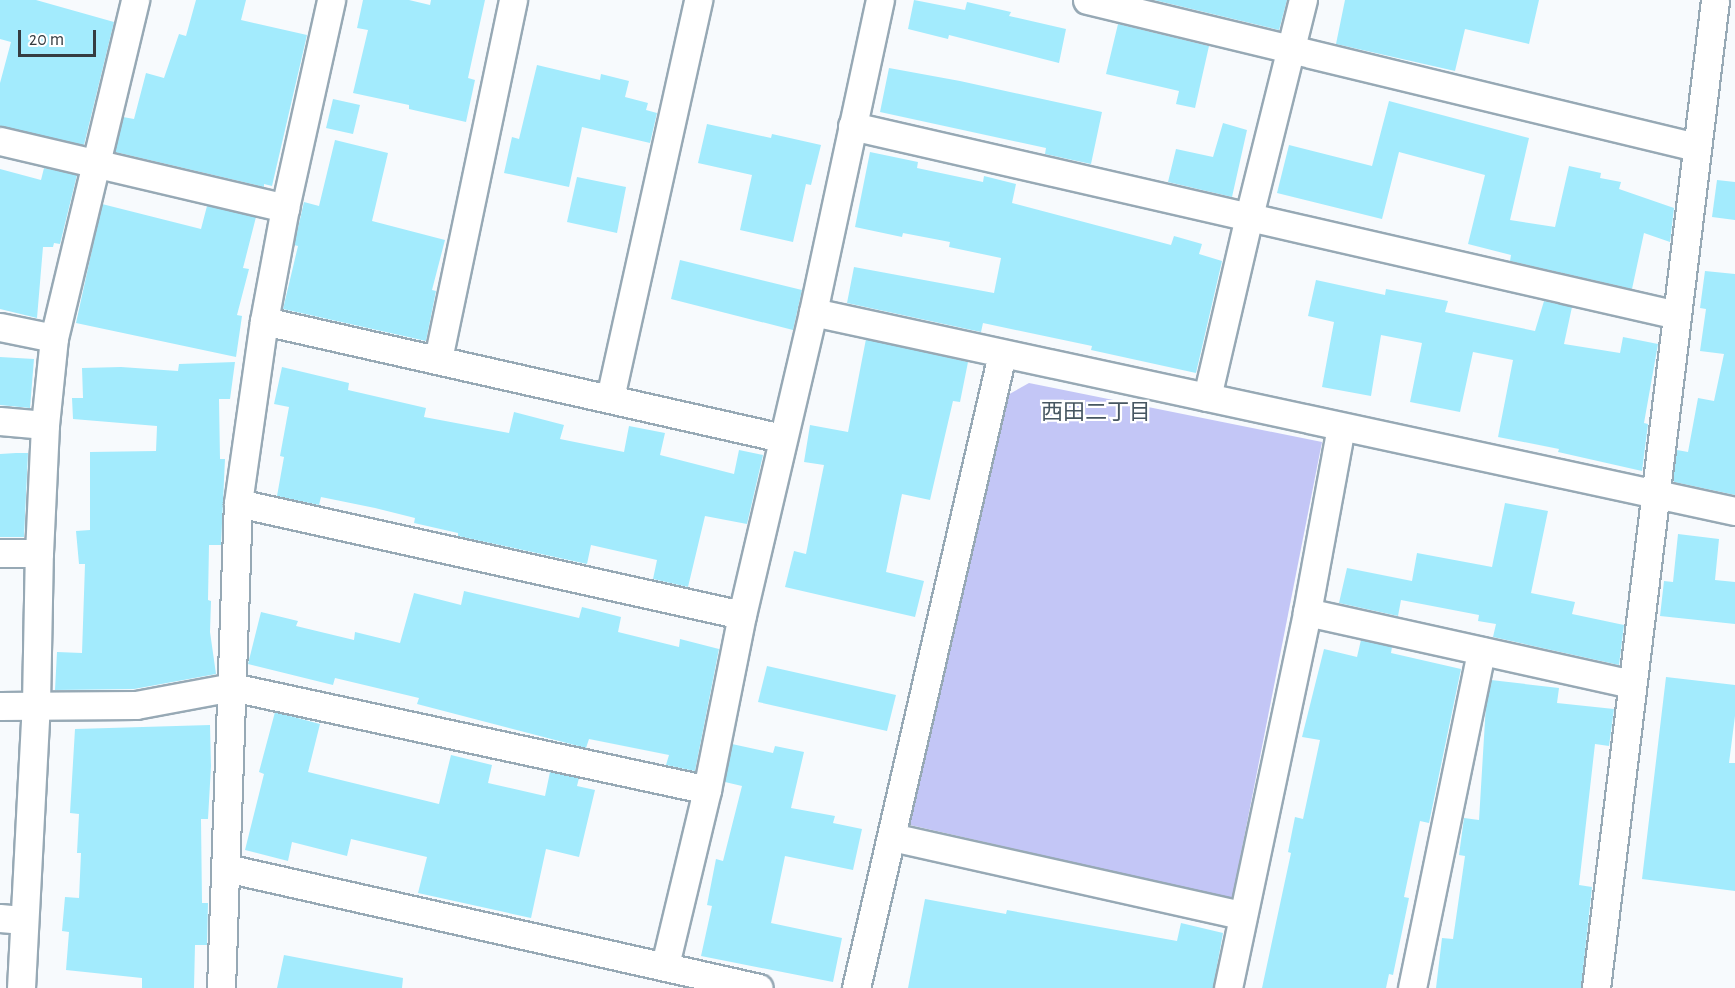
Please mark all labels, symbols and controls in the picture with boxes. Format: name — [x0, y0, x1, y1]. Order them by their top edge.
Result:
scale bar — [21, 18, 99, 56]
text: 20 m — [29, 31, 64, 49]
district label: 西田二丁目 — [1041, 400, 1151, 426]

